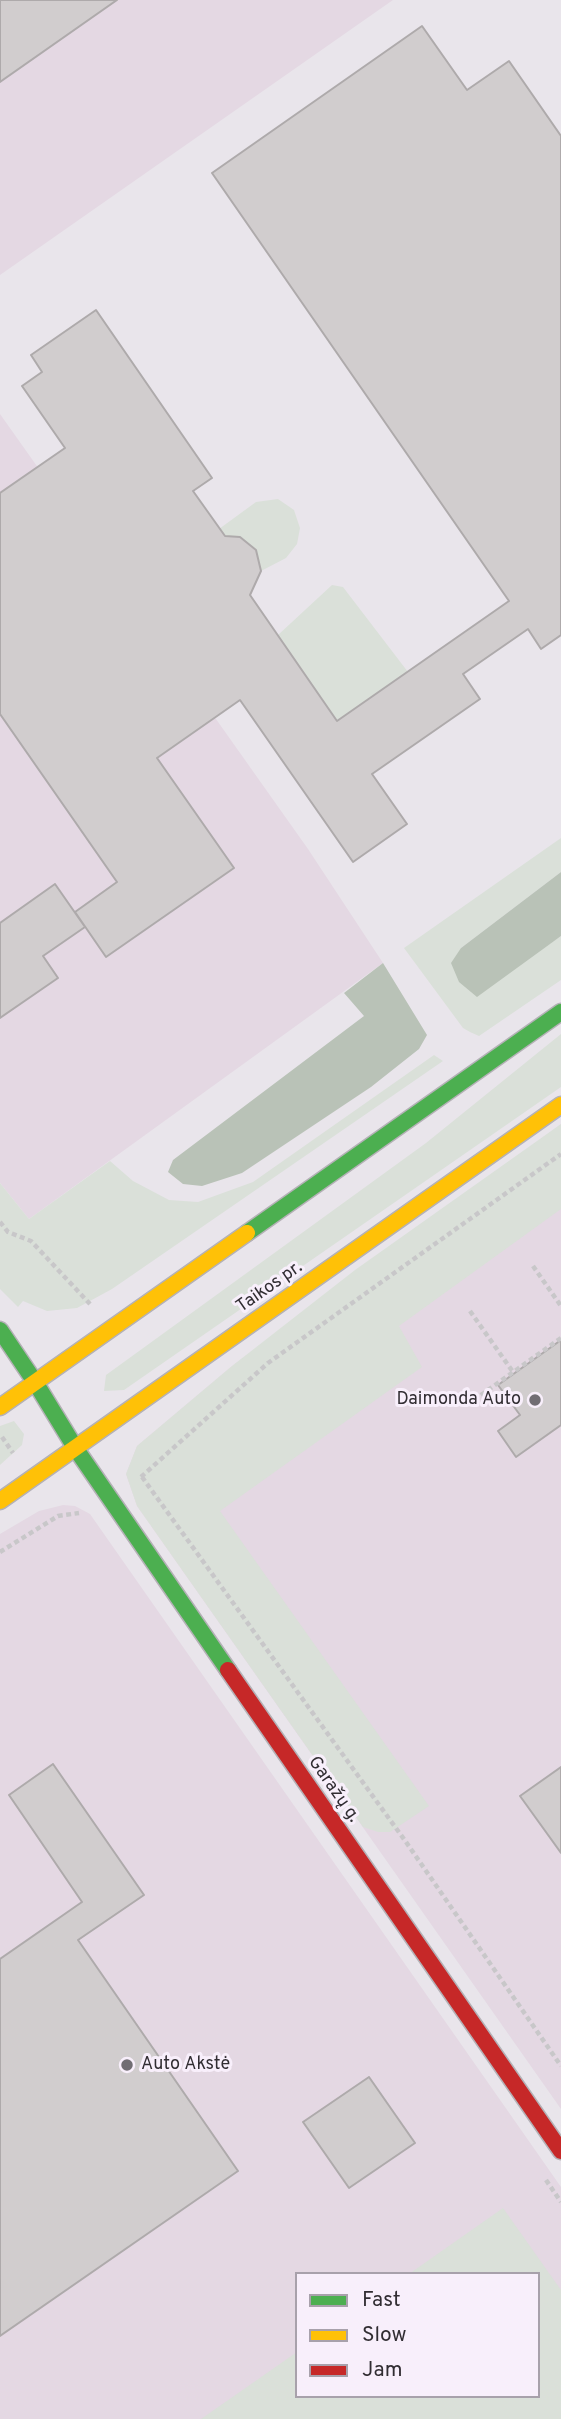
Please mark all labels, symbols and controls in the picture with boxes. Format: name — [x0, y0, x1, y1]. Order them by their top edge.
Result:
street label: Taikos pr. — [233, 1257, 307, 1319]
place label: Daimonda Auto — [396, 1389, 521, 1411]
marker: Daimonda Auto — [527, 1392, 543, 1408]
street label: Garažų g. — [302, 1753, 364, 1827]
place label: Auto Akstė — [141, 2054, 230, 2076]
marker: Auto Akstė — [119, 2057, 135, 2073]
legend — [295, 2272, 540, 2398]
text: Fast — [362, 2287, 401, 2314]
text: Slow — [362, 2322, 407, 2349]
text: Jam — [362, 2357, 403, 2384]

